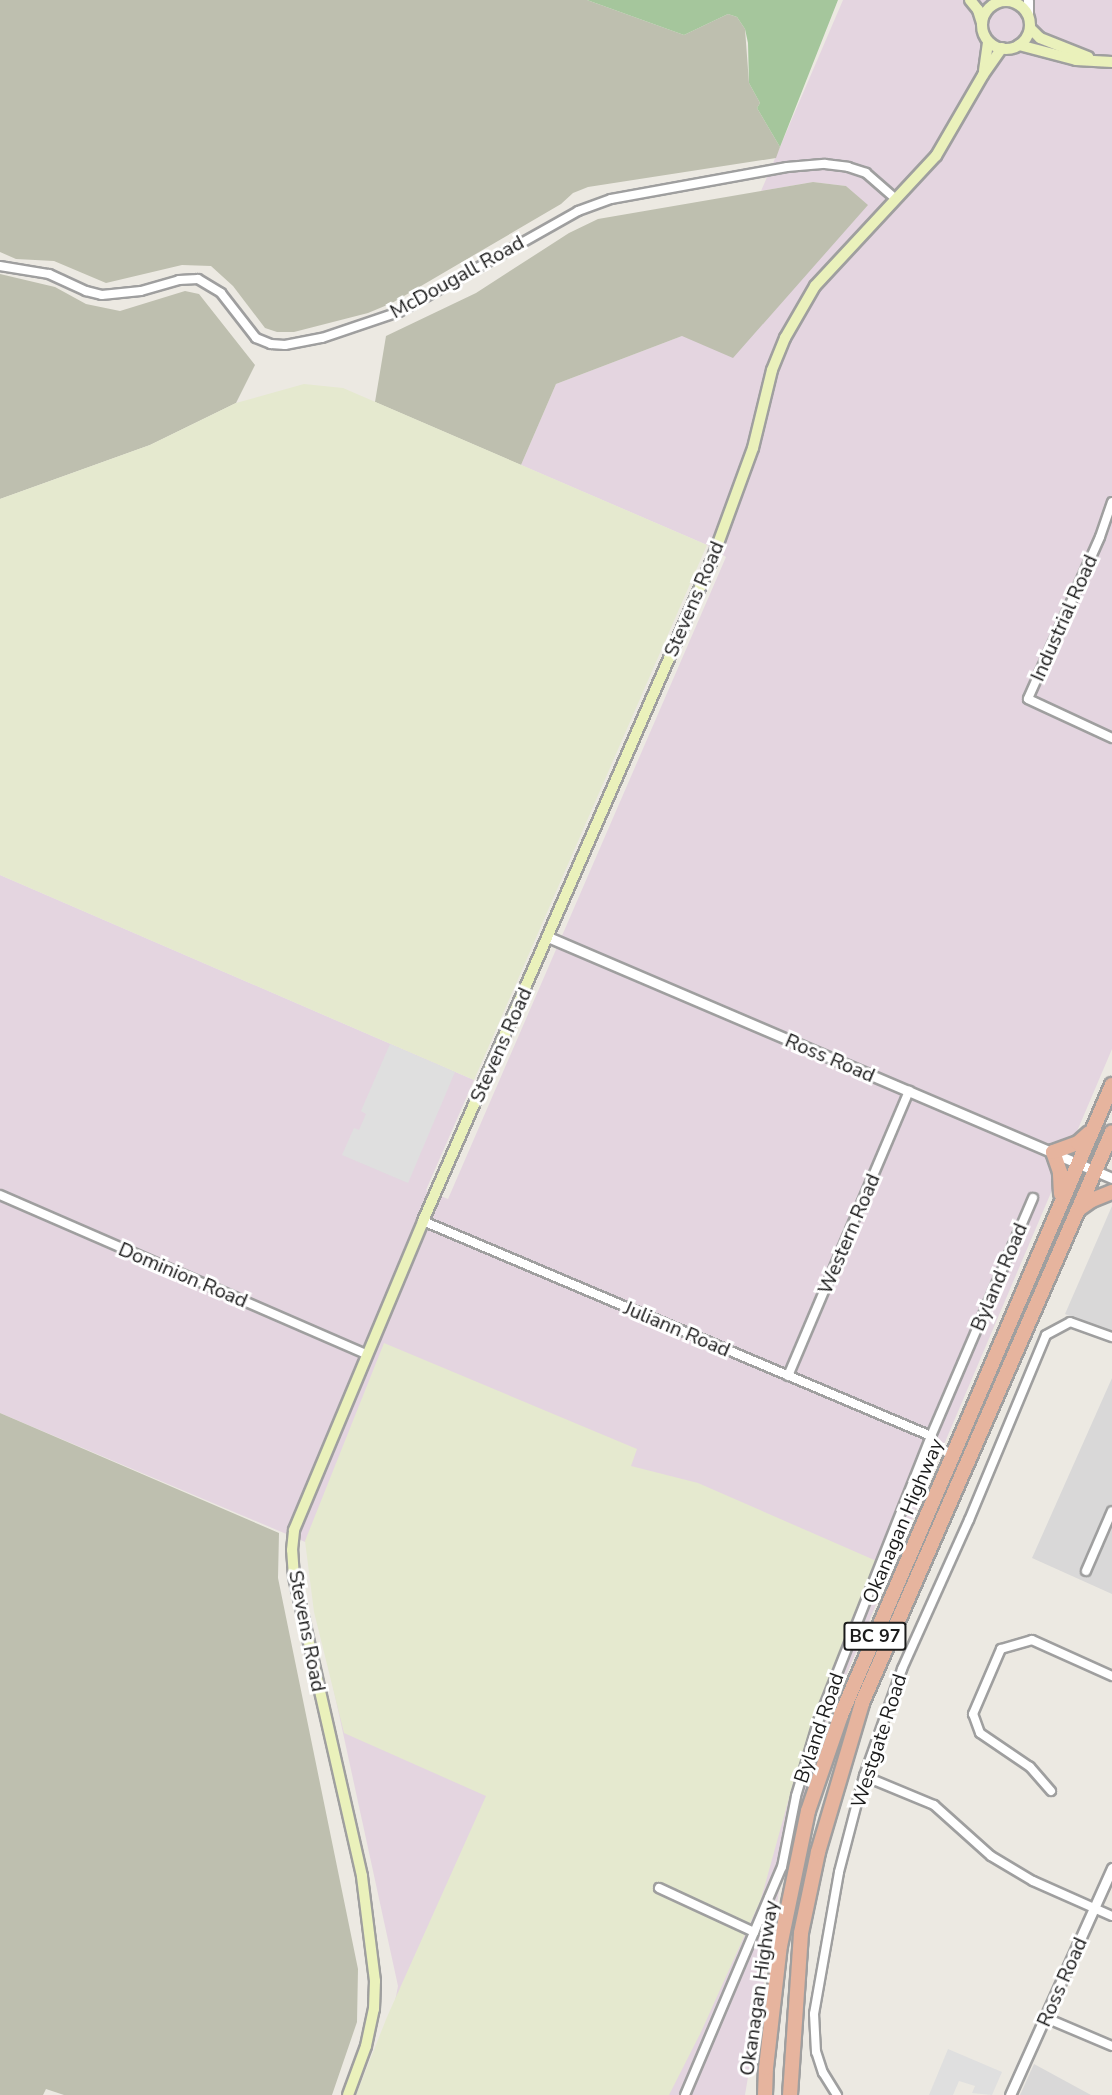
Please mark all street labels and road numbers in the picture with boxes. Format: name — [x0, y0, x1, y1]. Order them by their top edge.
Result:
street label: McDougall Road — [386, 230, 528, 324]
street label: Stevens Road — [659, 538, 729, 660]
street label: Industrial Road — [1025, 551, 1103, 685]
street label: Stevens Road — [465, 984, 537, 1106]
street label: Ross Road — [782, 1028, 878, 1088]
street label: Western Road — [813, 1170, 885, 1298]
street label: Byland Road — [965, 1219, 1033, 1335]
street label: Dominion Road — [115, 1237, 251, 1313]
street label: Juliann Road — [620, 1296, 734, 1362]
street label: Okanagan Highway — [857, 1435, 949, 1607]
street label: Stevens Road — [283, 1568, 331, 1694]
road number: BC 97 — [842, 1621, 908, 1651]
street label: Byland Road — [789, 1670, 849, 1786]
street label: Westgate Road — [846, 1671, 912, 1811]
street label: Okanagan Highway — [735, 1899, 783, 2077]
street label: Ross Road — [1032, 1934, 1092, 2030]

